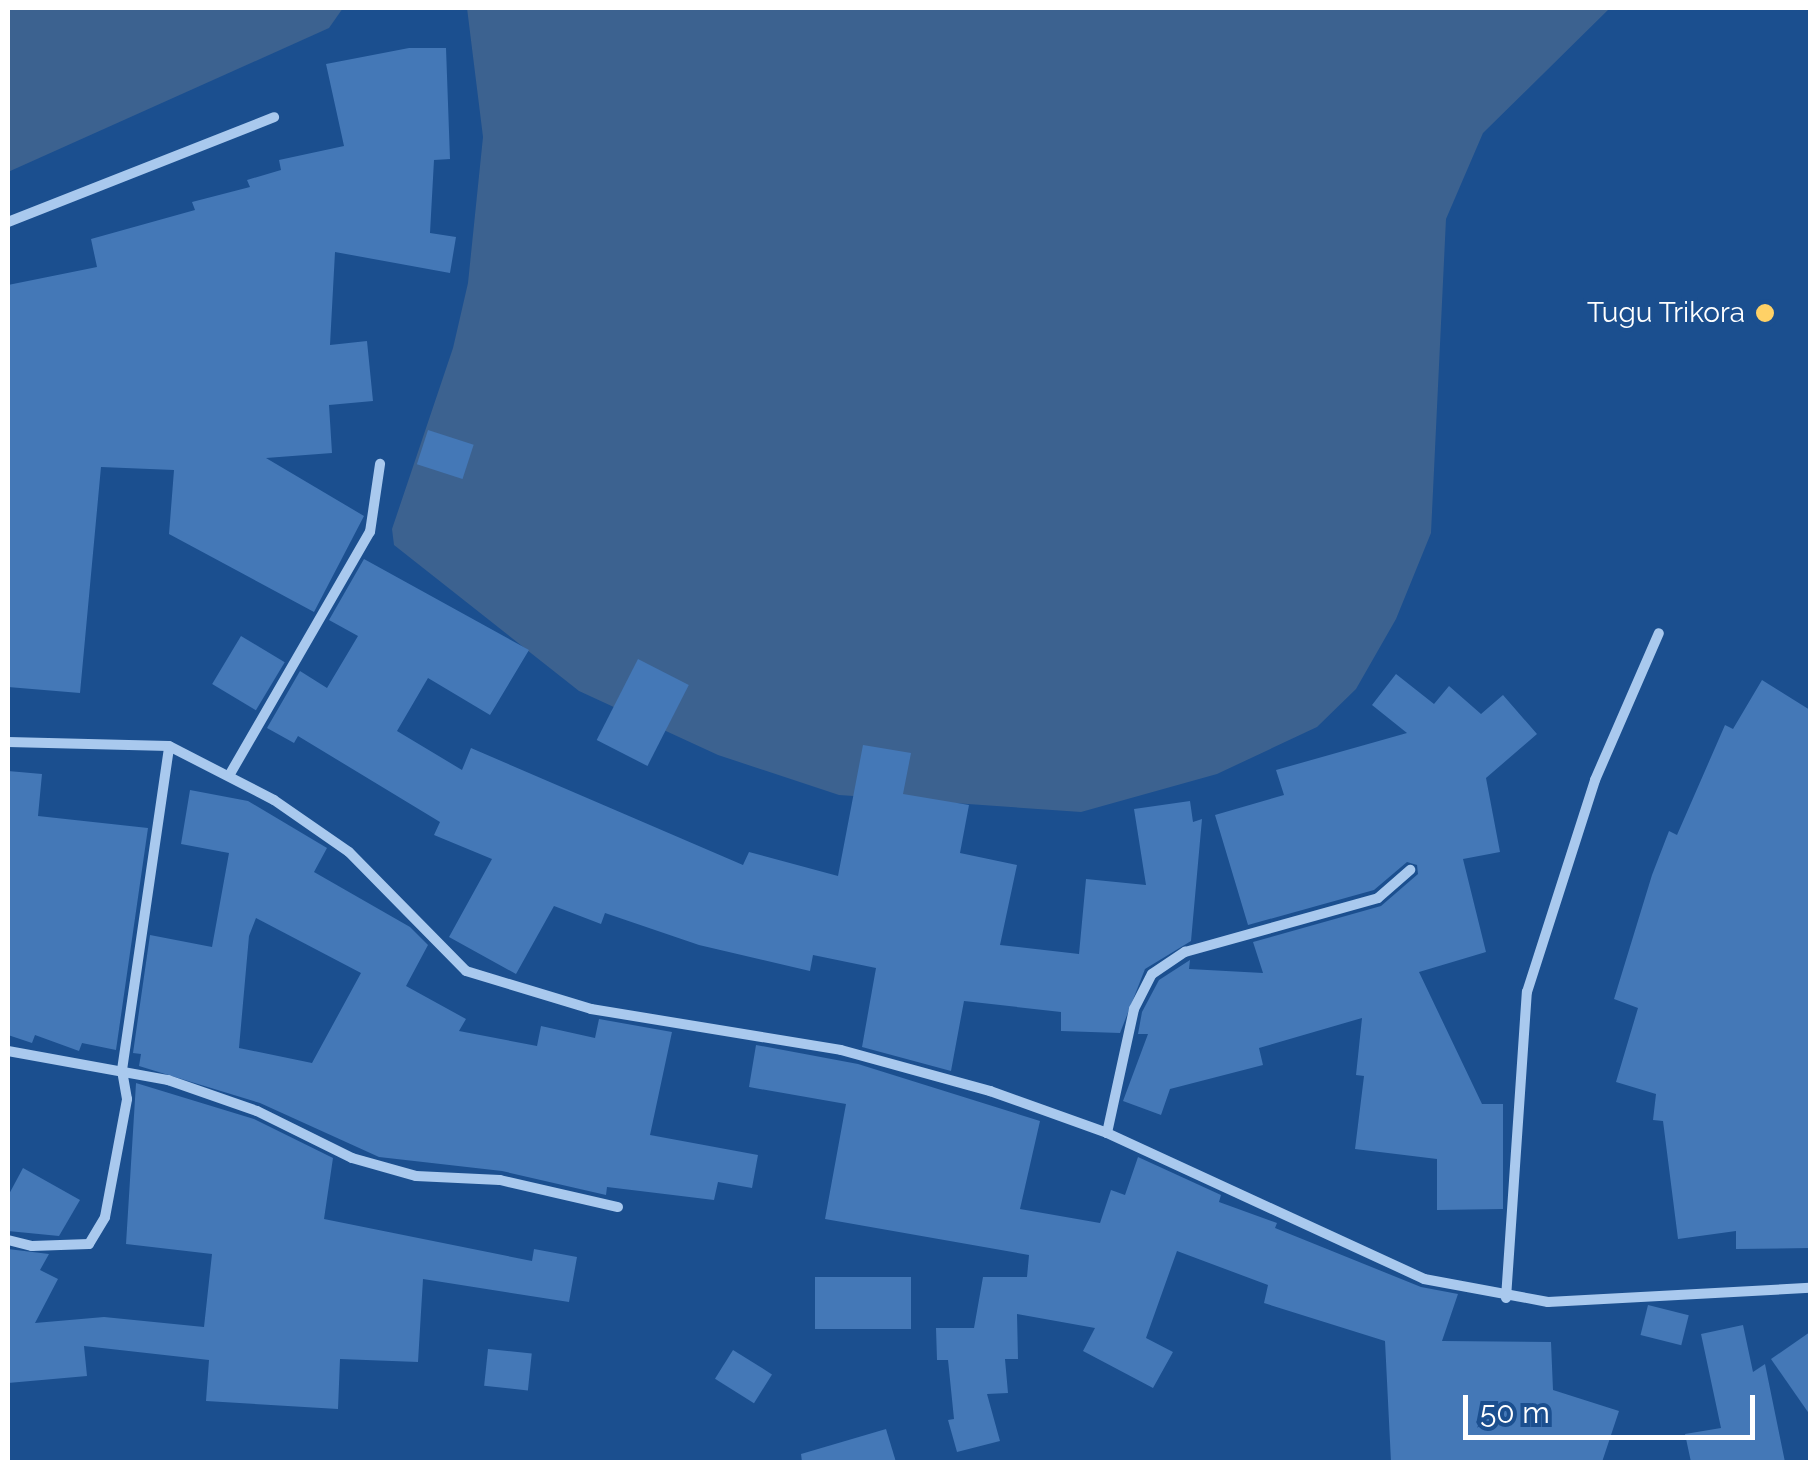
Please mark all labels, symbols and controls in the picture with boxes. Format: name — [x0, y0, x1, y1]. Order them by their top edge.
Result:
place label: Tugu Trikora — [1586, 296, 1745, 330]
marker: Tugu Trikora — [1754, 302, 1776, 324]
scale bar — [1468, 1375, 1760, 1437]
text: 50 m — [1480, 1395, 1550, 1430]

